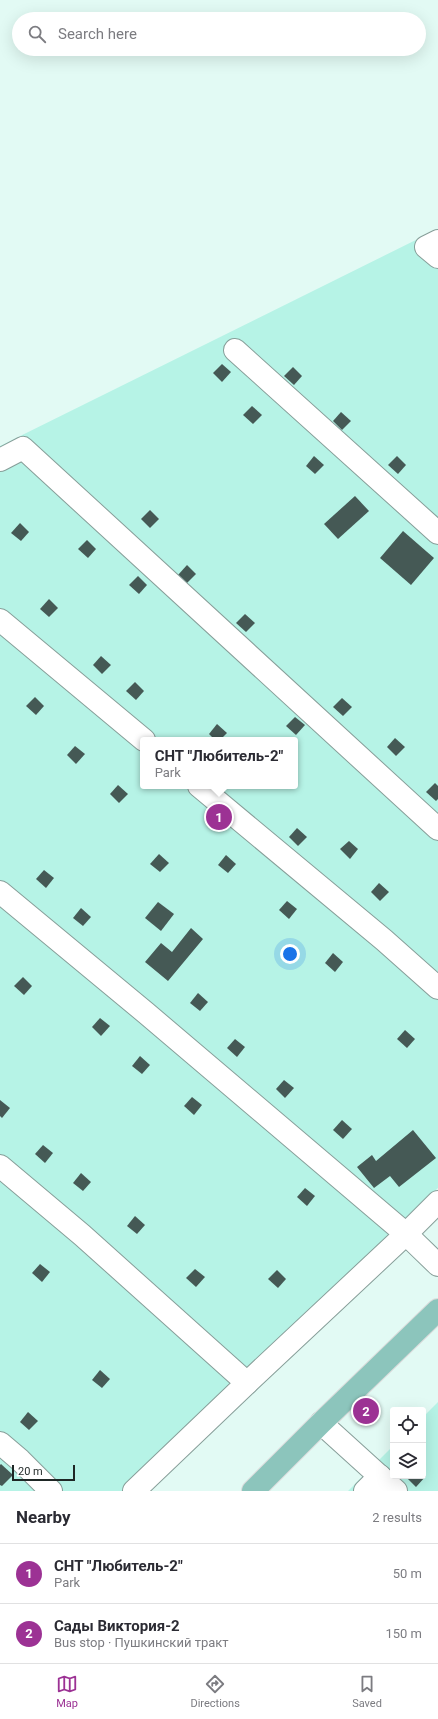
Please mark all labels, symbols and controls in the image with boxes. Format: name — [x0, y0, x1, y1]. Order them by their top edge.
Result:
search box — [12, 12, 426, 56]
icon: search — [26, 23, 48, 45]
text: Search here — [58, 25, 137, 43]
popup — [140, 737, 298, 789]
text: СНТ "Любитель-2" — [155, 747, 283, 765]
text: Park — [155, 765, 181, 780]
pin: 1 — [206, 802, 232, 832]
your location — [280, 944, 300, 964]
pin: 2 — [353, 1396, 379, 1426]
map controls — [390, 1407, 426, 1479]
button: locate — [390, 1407, 426, 1443]
button: layers — [390, 1443, 426, 1479]
scale bar — [12, 1463, 75, 1482]
text: 20 m — [18, 1465, 43, 1478]
text: Nearby — [16, 1507, 71, 1527]
text: 2 results — [372, 1510, 422, 1525]
text: СНТ "Любитель-2" — [54, 1557, 183, 1575]
text: 1 — [25, 1566, 33, 1581]
text: 50 m — [393, 1566, 422, 1581]
text: Park — [54, 1575, 80, 1590]
text: Сады Виктория-2 — [54, 1617, 180, 1635]
text: 2 — [25, 1626, 33, 1641]
text: 150 m — [385, 1626, 422, 1641]
text: Bus stop · Пушкинский тракт — [54, 1635, 229, 1650]
tab: Map — [56, 1673, 78, 1710]
tab: Directions — [190, 1673, 240, 1710]
tab: Saved — [352, 1673, 382, 1710]

